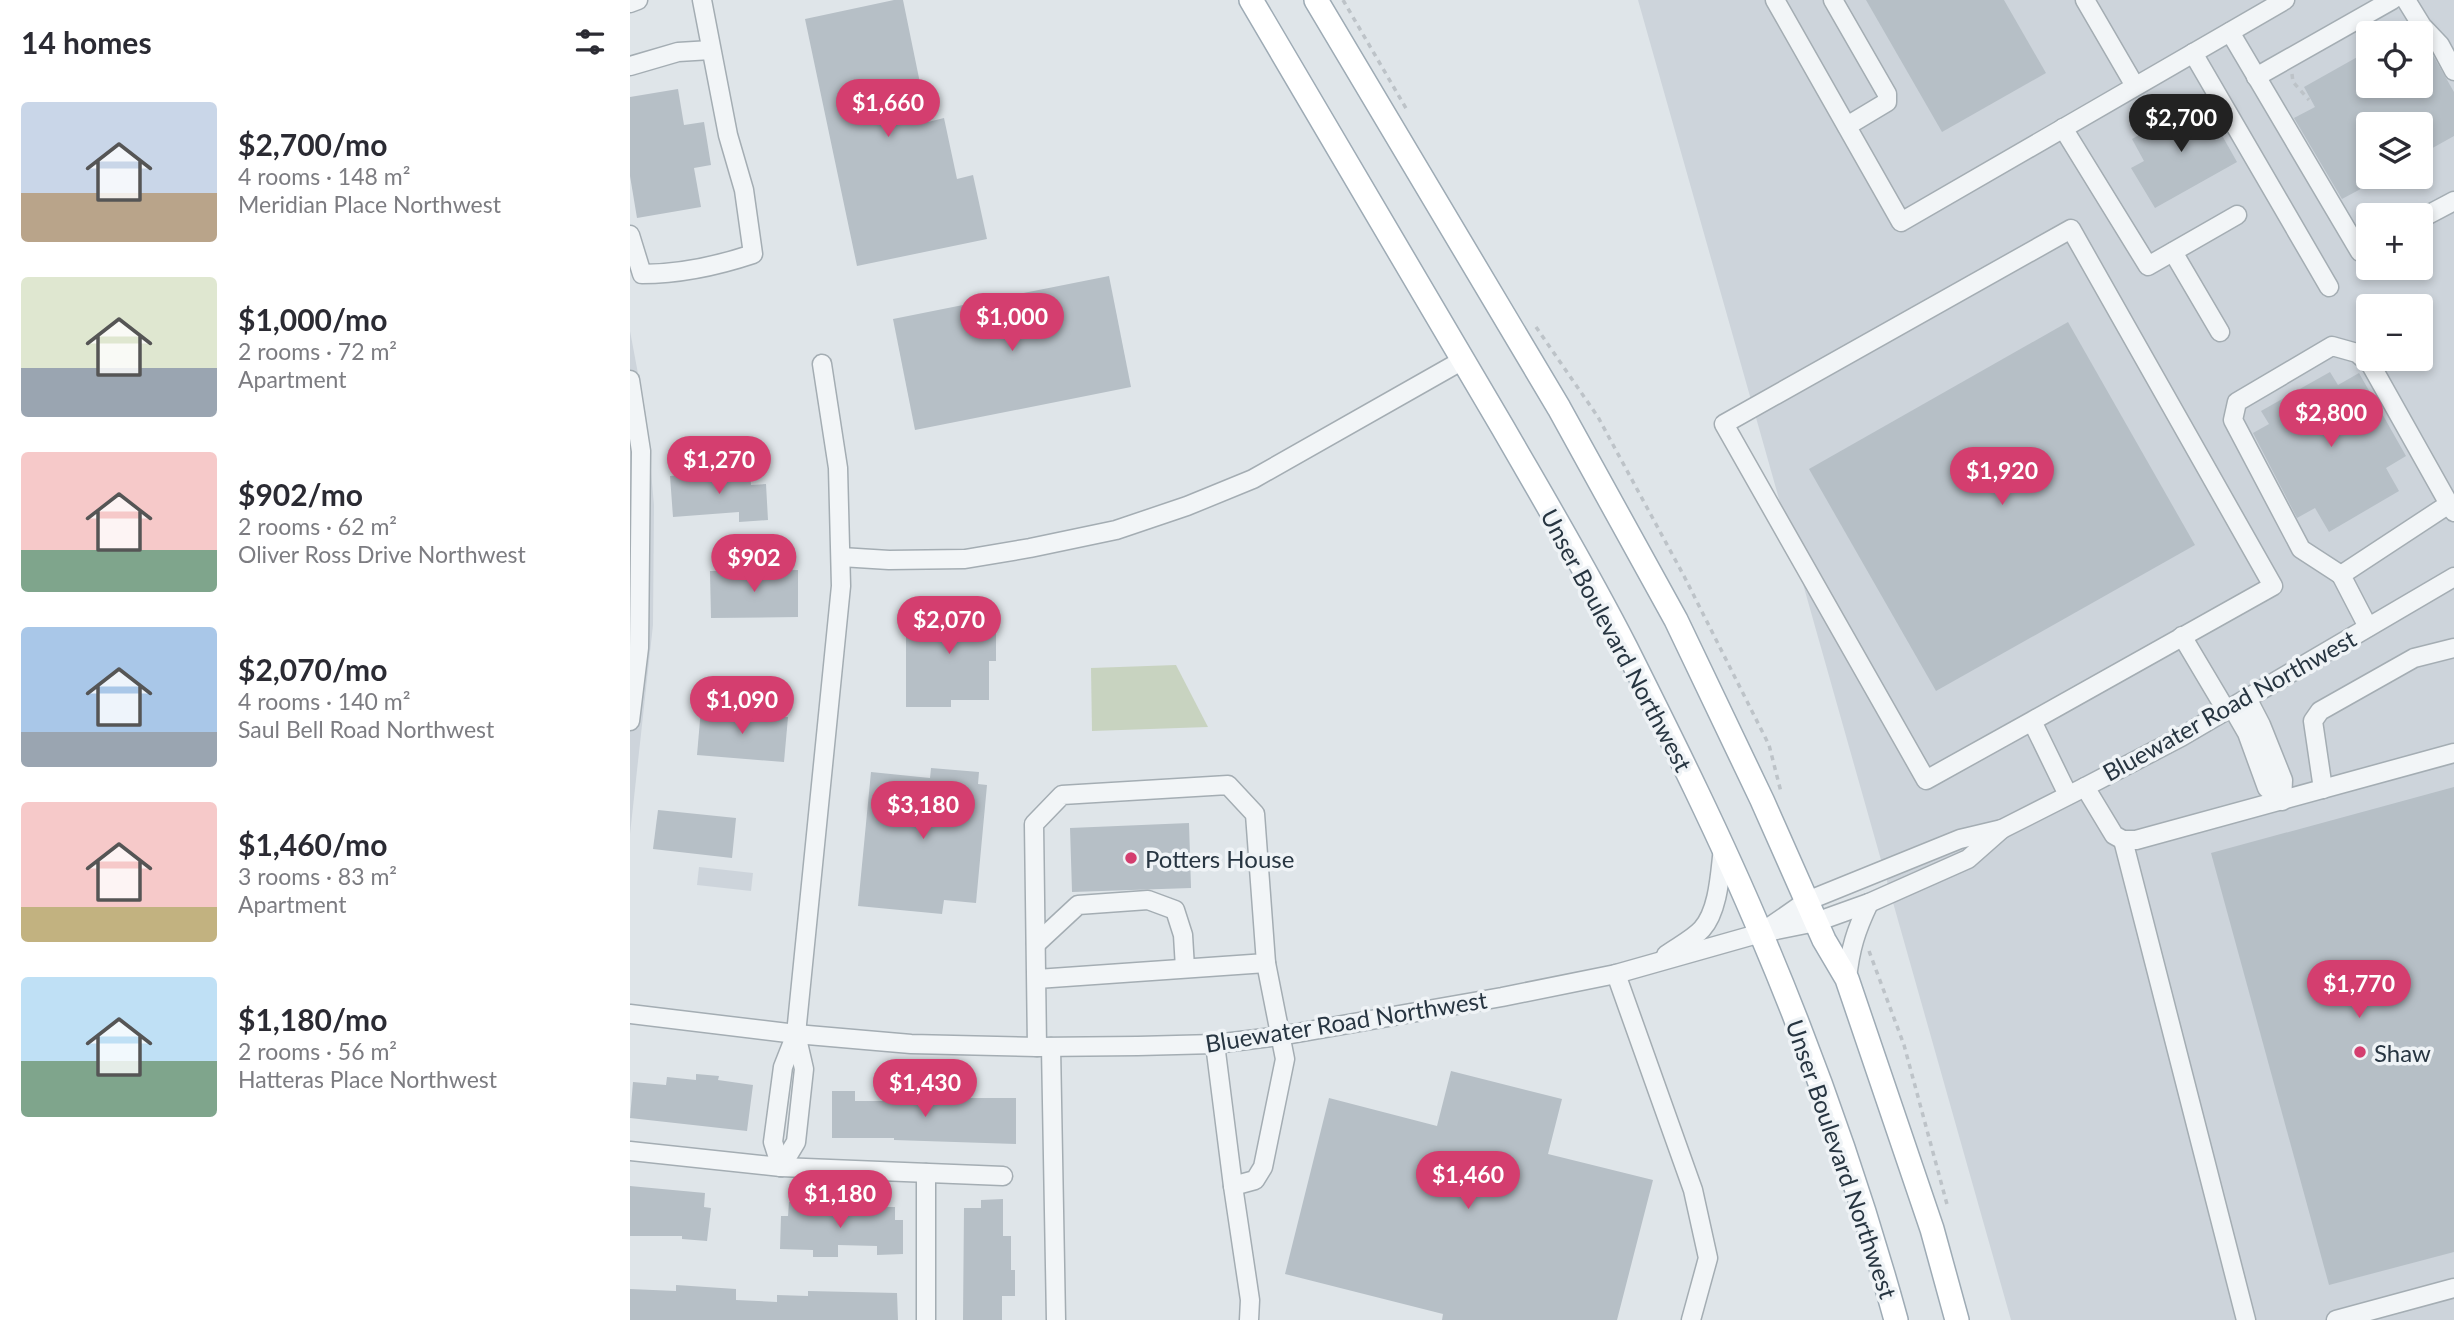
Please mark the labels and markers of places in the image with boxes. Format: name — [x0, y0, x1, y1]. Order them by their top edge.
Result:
pin: $1,660 — [831, 80, 945, 139]
pin: $2,700 — [2124, 94, 2238, 154]
pin: $1,000 — [955, 294, 1069, 353]
pin: $2,800 — [2274, 390, 2388, 449]
pin: $1,270 — [662, 436, 776, 496]
pin: $1,920 — [1945, 448, 2059, 507]
pin: $902 — [713, 534, 795, 594]
pin: $2,070 — [892, 596, 1006, 656]
pin: $1,090 — [685, 676, 799, 736]
pin: $3,180 — [866, 782, 980, 841]
place label: Potters House — [1145, 844, 1294, 873]
marker: Potters House — [1123, 850, 1139, 866]
pin: $1,770 — [2302, 960, 2416, 1020]
place label: Shaw — [2374, 1038, 2431, 1067]
marker: Shaw — [2352, 1044, 2368, 1060]
pin: $1,430 — [868, 1060, 982, 1119]
pin: $1,460 — [1411, 1152, 1525, 1211]
pin: $1,180 — [783, 1170, 897, 1230]

